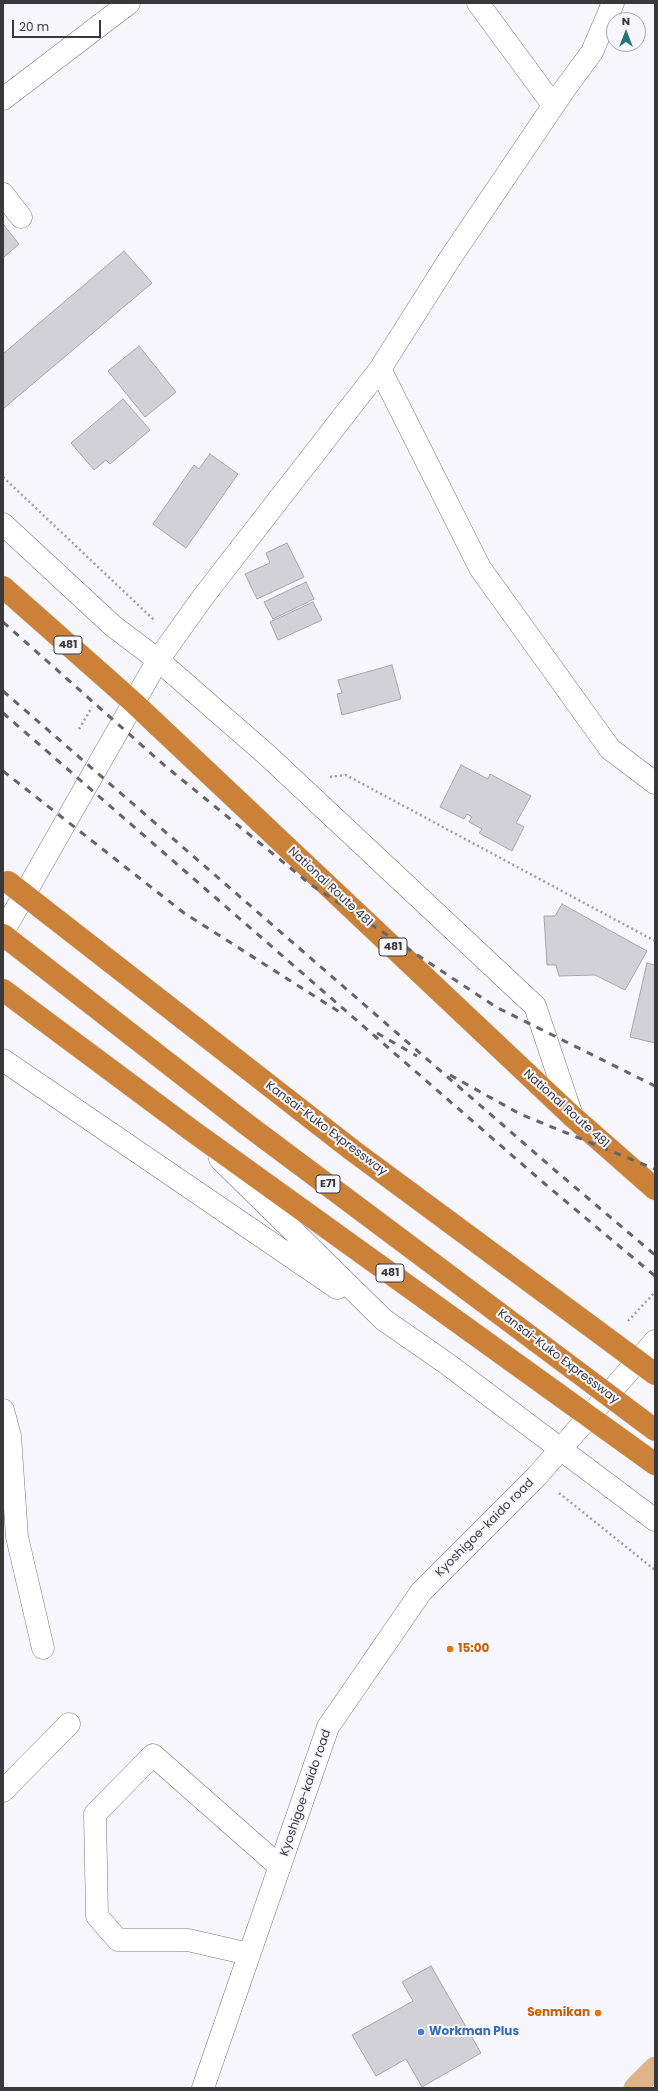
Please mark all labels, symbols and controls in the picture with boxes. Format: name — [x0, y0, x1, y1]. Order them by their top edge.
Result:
scale bar — [14, 12, 103, 38]
north arrow — [606, 12, 646, 52]
text: N — [622, 13, 630, 29]
text: 20 m — [19, 18, 49, 35]
road number: 481 — [54, 636, 82, 654]
street label: National Route 481 — [285, 844, 375, 930]
road number: 481 — [379, 938, 407, 956]
street label: National Route 481 — [520, 1067, 612, 1151]
street label: Kansai-Kuko Expressway — [263, 1079, 389, 1179]
road number: E71 — [316, 1175, 340, 1193]
road number: 481 — [376, 1264, 404, 1282]
street label: Kansai-Kuko Expressway — [495, 1307, 621, 1407]
street label: Kyoshigoe-kaido road — [433, 1476, 537, 1580]
place label: 15:00 — [458, 1642, 489, 1656]
marker: 15:00 — [445, 1644, 455, 1654]
street label: Kyoshigoe-kaido road — [278, 1728, 334, 1858]
place label: Senmikan — [527, 2006, 590, 2020]
marker: Senmikan — [593, 2008, 603, 2018]
place label: Workman Plus — [429, 2025, 519, 2039]
marker: Workman Plus — [416, 2027, 426, 2037]

